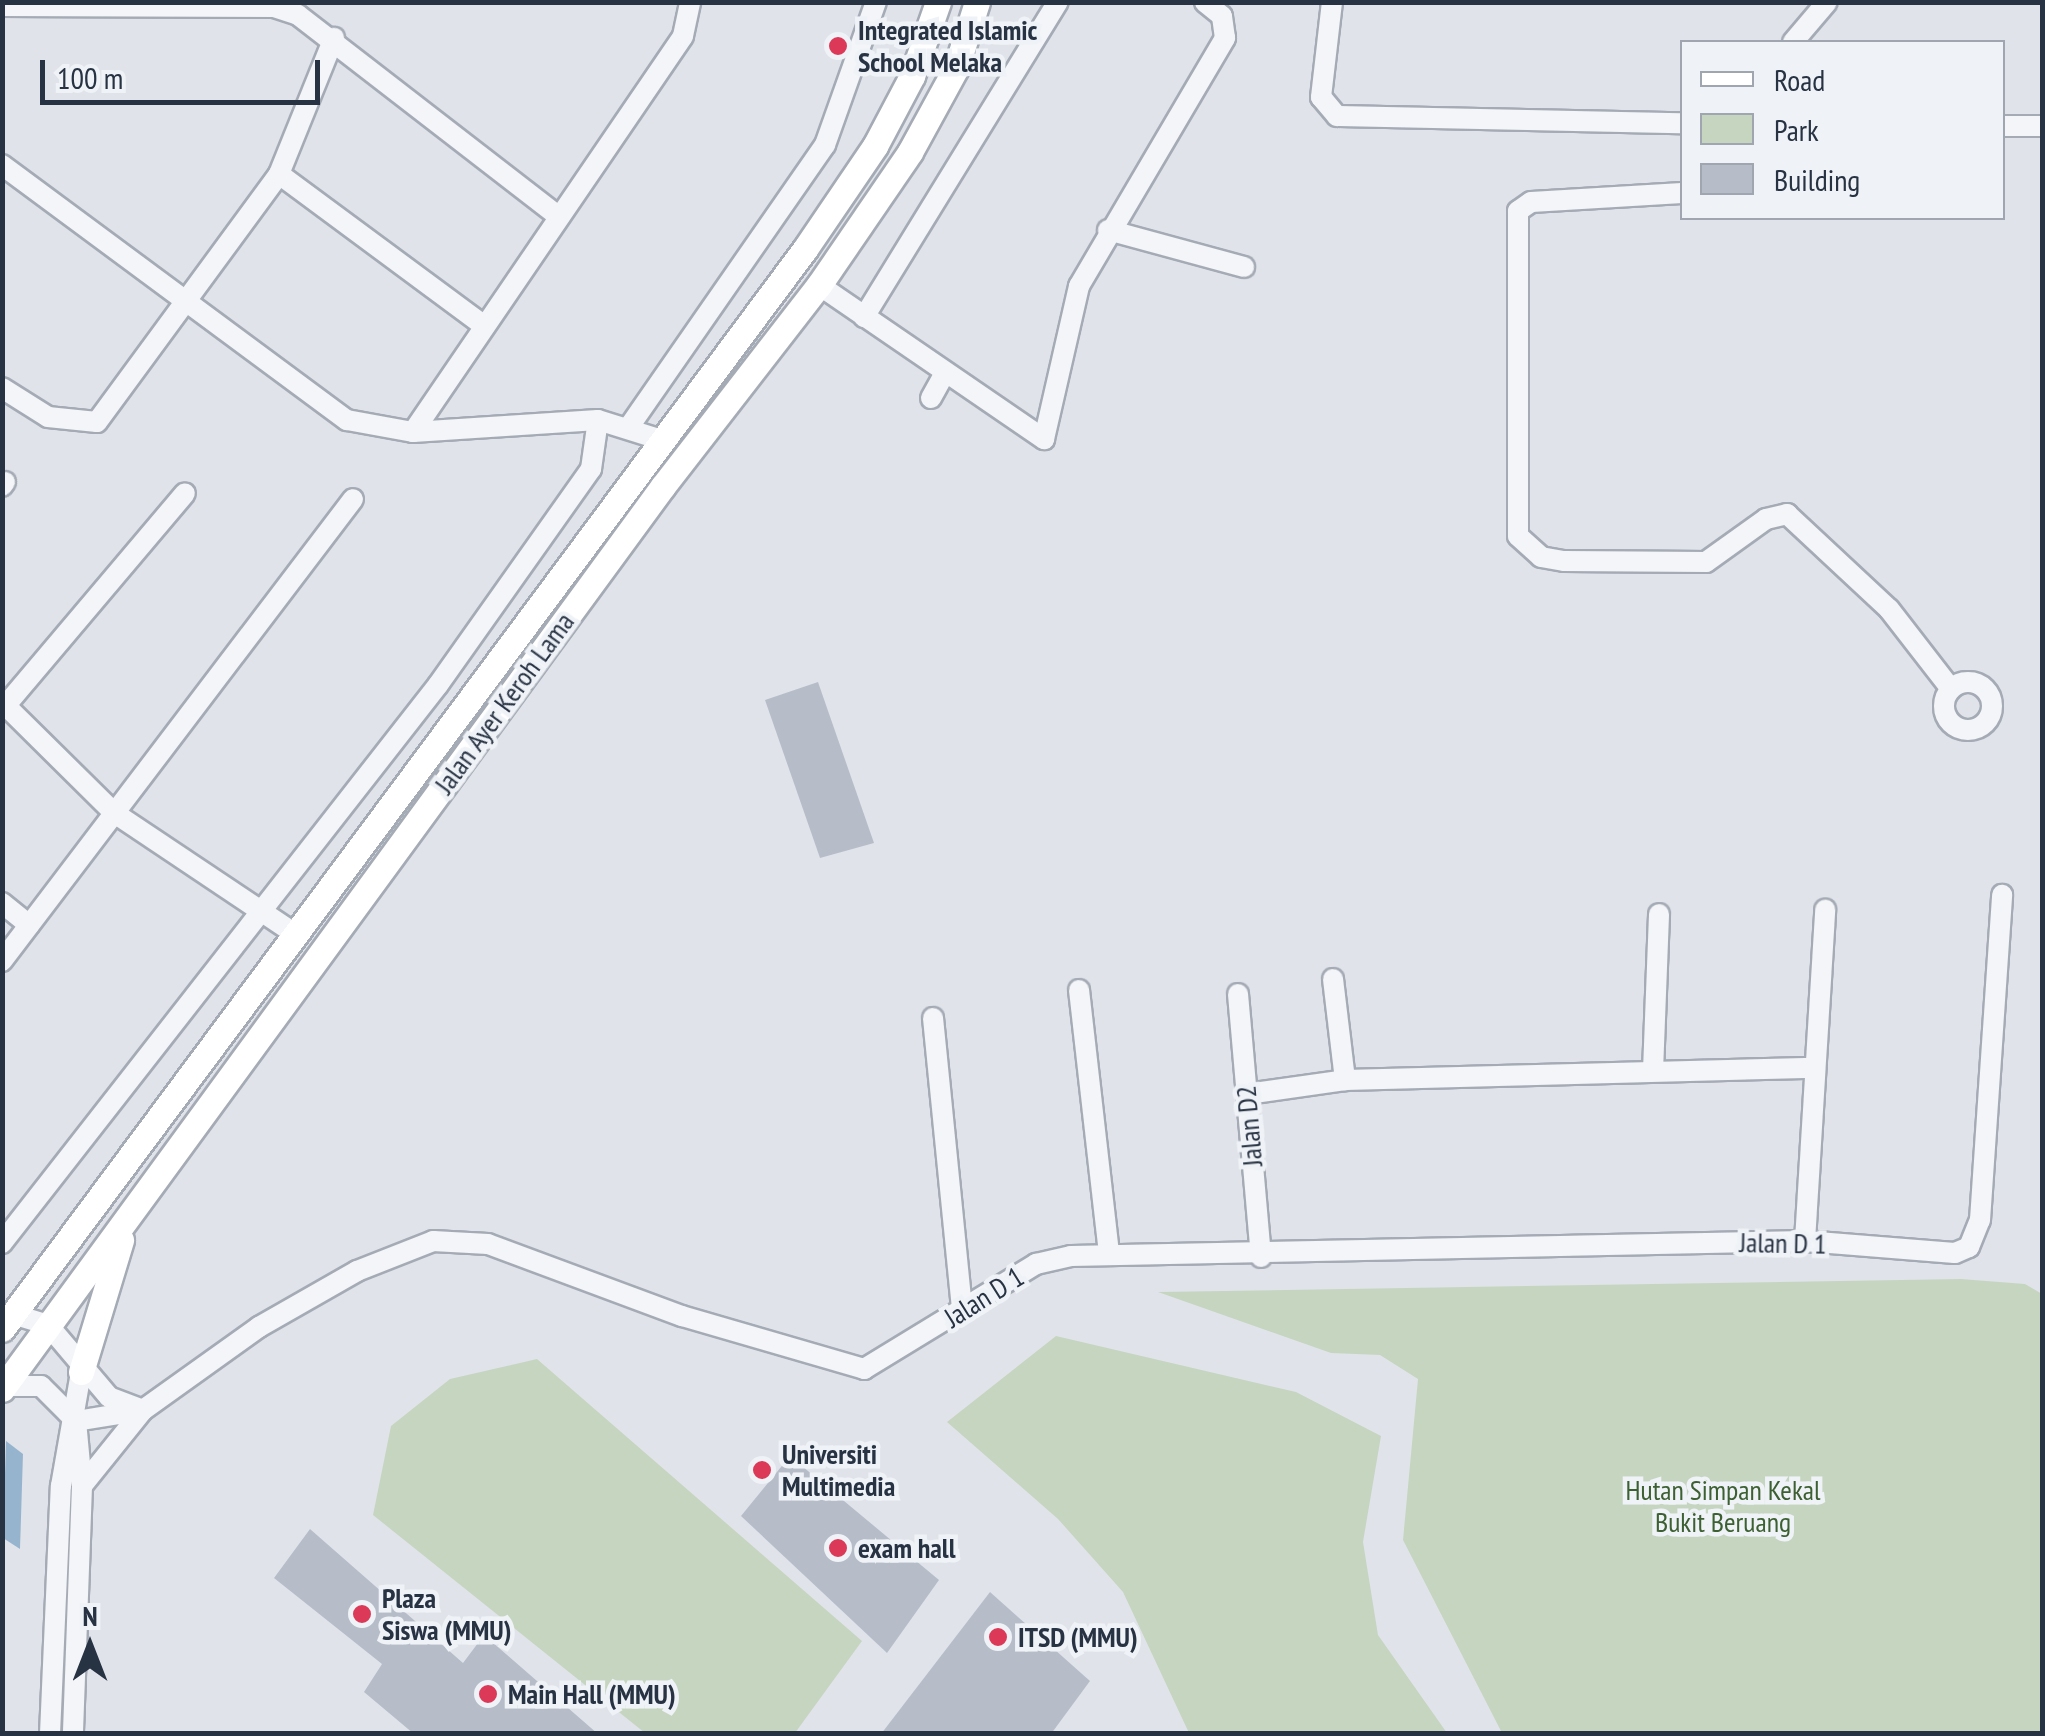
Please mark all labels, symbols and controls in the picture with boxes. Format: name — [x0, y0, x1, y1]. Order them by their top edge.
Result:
place label: Integrated Islamic School Melaka — [858, 13, 1037, 79]
marker: Integrated Islamic School Melaka — [827, 35, 849, 57]
scale bar — [45, 40, 325, 102]
legend — [1680, 40, 2005, 220]
text: 100 m — [57, 58, 123, 97]
text: Road — [1774, 60, 1825, 99]
text: Park — [1774, 110, 1819, 149]
text: Building — [1774, 160, 1860, 199]
street label: Jalan Ayer Keroh Lama — [427, 606, 581, 800]
street label: Jalan D2 — [1229, 1084, 1269, 1168]
street label: Jalan D 1 — [1739, 1225, 1827, 1261]
street label: Jalan D 1 — [938, 1260, 1030, 1334]
place label: Universiti Multimedia — [782, 1437, 895, 1503]
marker: Universiti Multimedia — [751, 1459, 773, 1481]
park label: Hutan Simpan Kekal Bukit Beruang — [1625, 1473, 1821, 1539]
place label: exam hall — [858, 1531, 955, 1565]
marker: exam hall — [827, 1537, 849, 1559]
place label: Plaza Siswa (MMU) — [382, 1581, 512, 1647]
north arrow — [40, 1596, 140, 1696]
text: N — [82, 1597, 98, 1634]
marker: Plaza Siswa (MMU) — [351, 1603, 373, 1625]
place label: ITSD (MMU) — [1018, 1620, 1138, 1654]
marker: ITSD (MMU) — [987, 1626, 1009, 1648]
place label: Main Hall (MMU) — [508, 1677, 676, 1711]
marker: Main Hall (MMU) — [477, 1683, 499, 1705]

